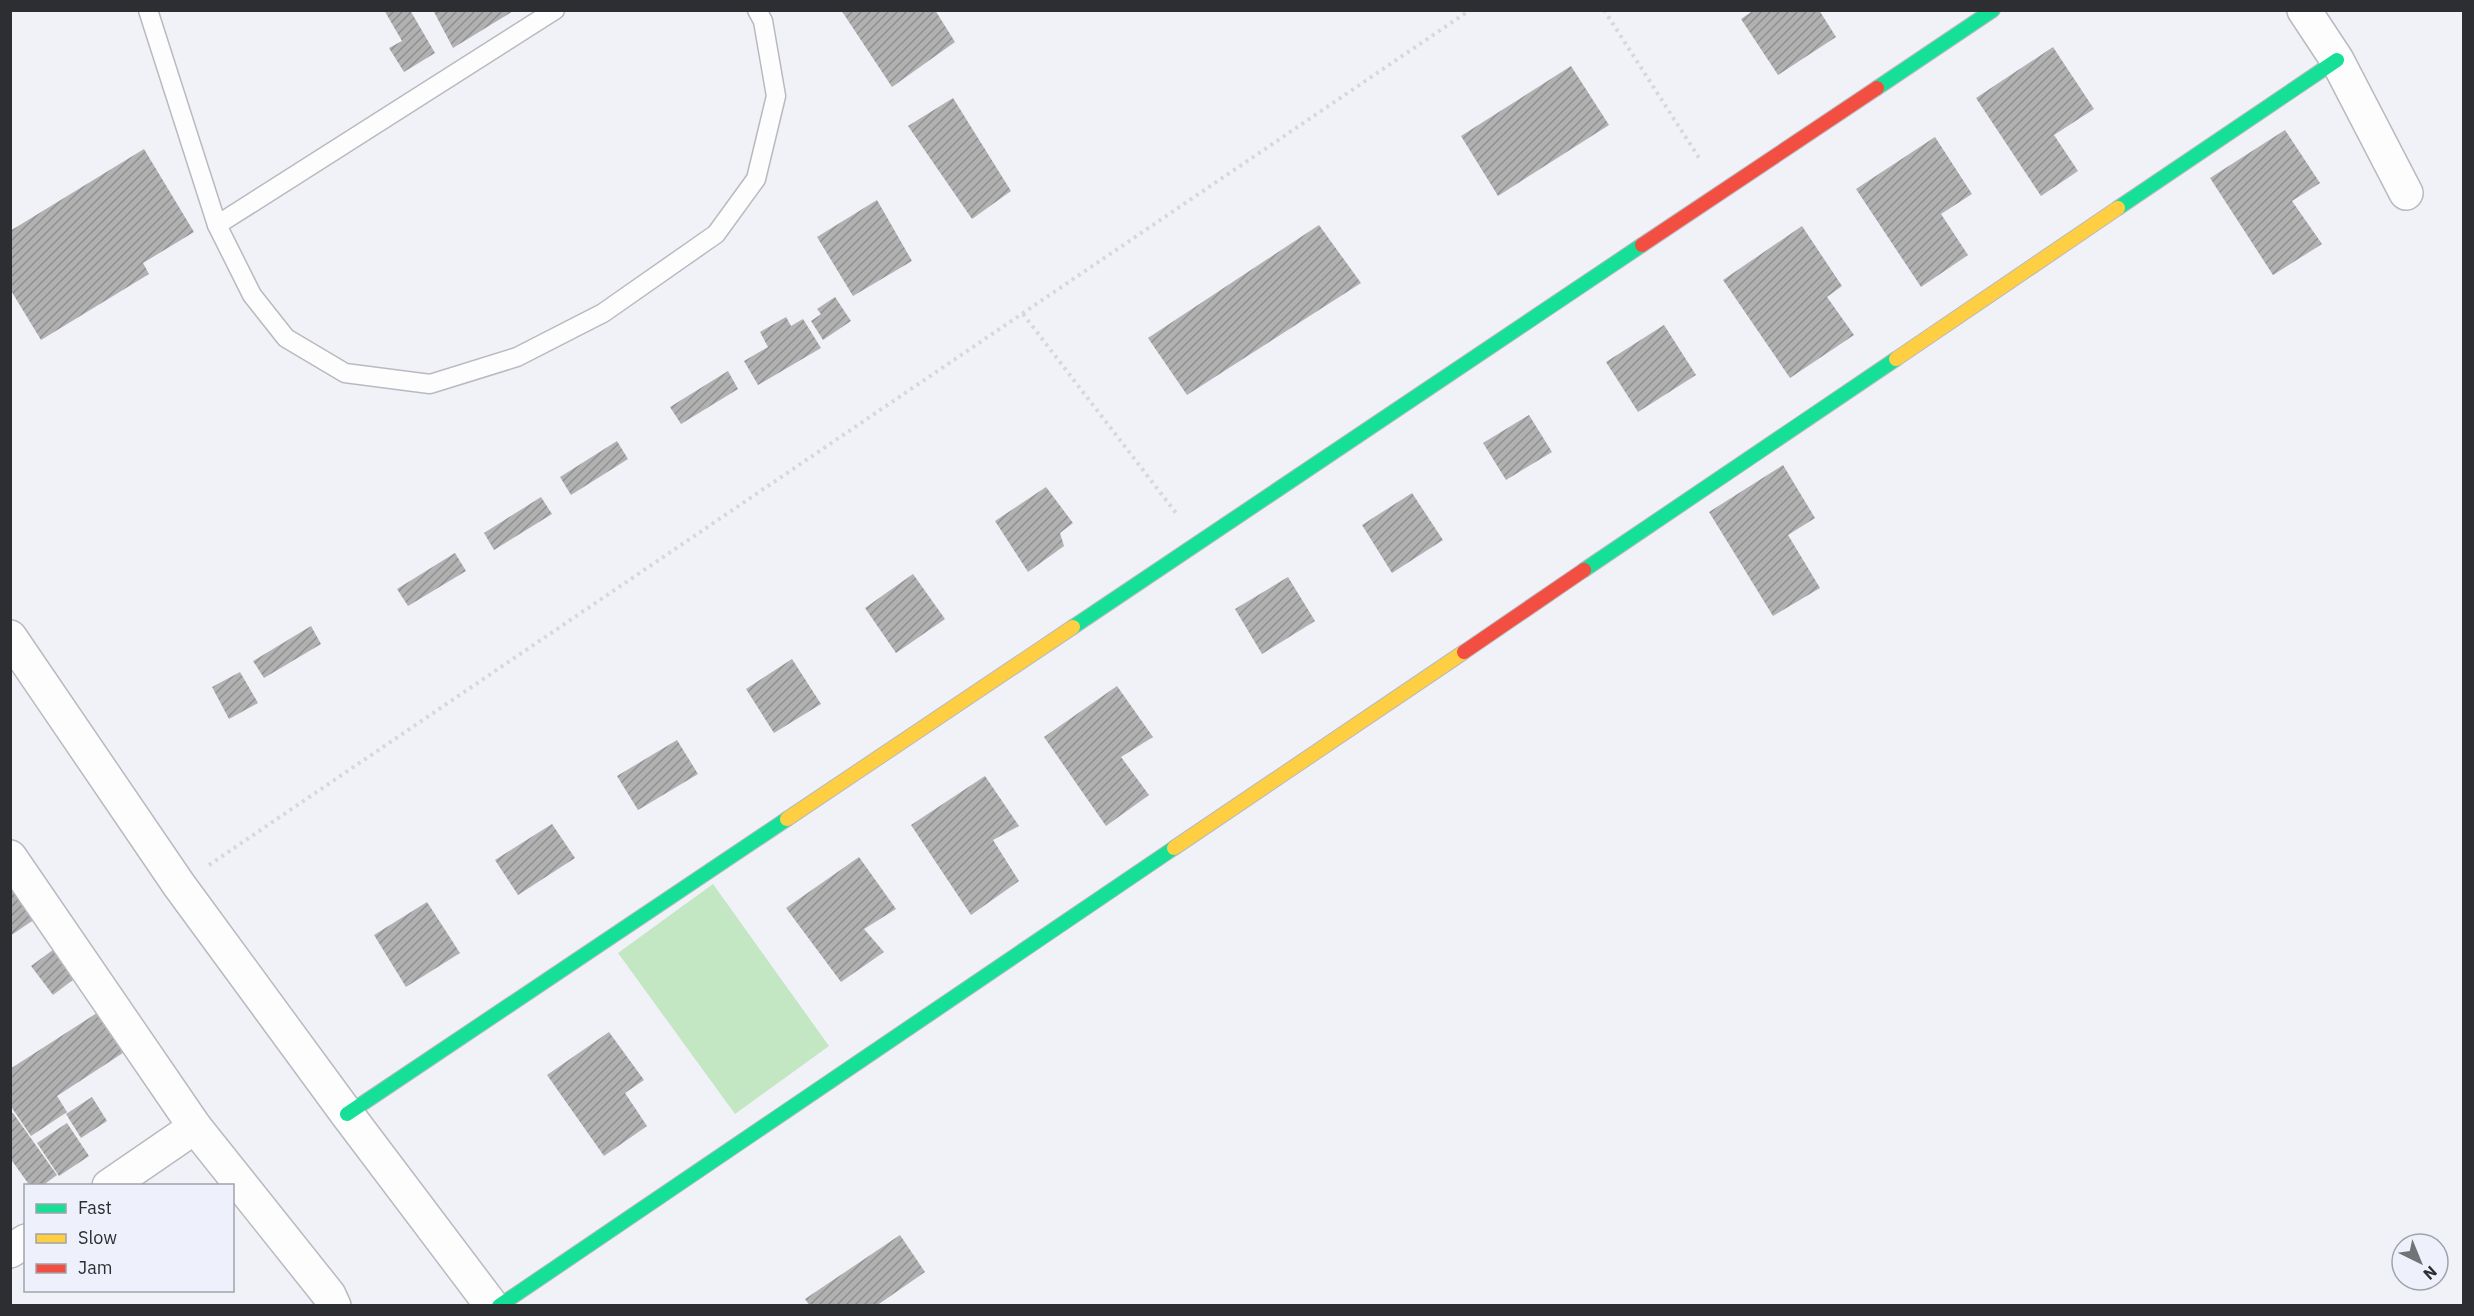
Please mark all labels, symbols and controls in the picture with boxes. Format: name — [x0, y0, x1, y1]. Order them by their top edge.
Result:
legend — [24, 1184, 234, 1292]
text: Fast — [78, 1196, 112, 1219]
text: Slow — [78, 1226, 117, 1249]
north arrow — [2390, 1232, 2450, 1292]
text: Jam — [78, 1256, 113, 1279]
text: N — [2419, 1262, 2441, 1284]

